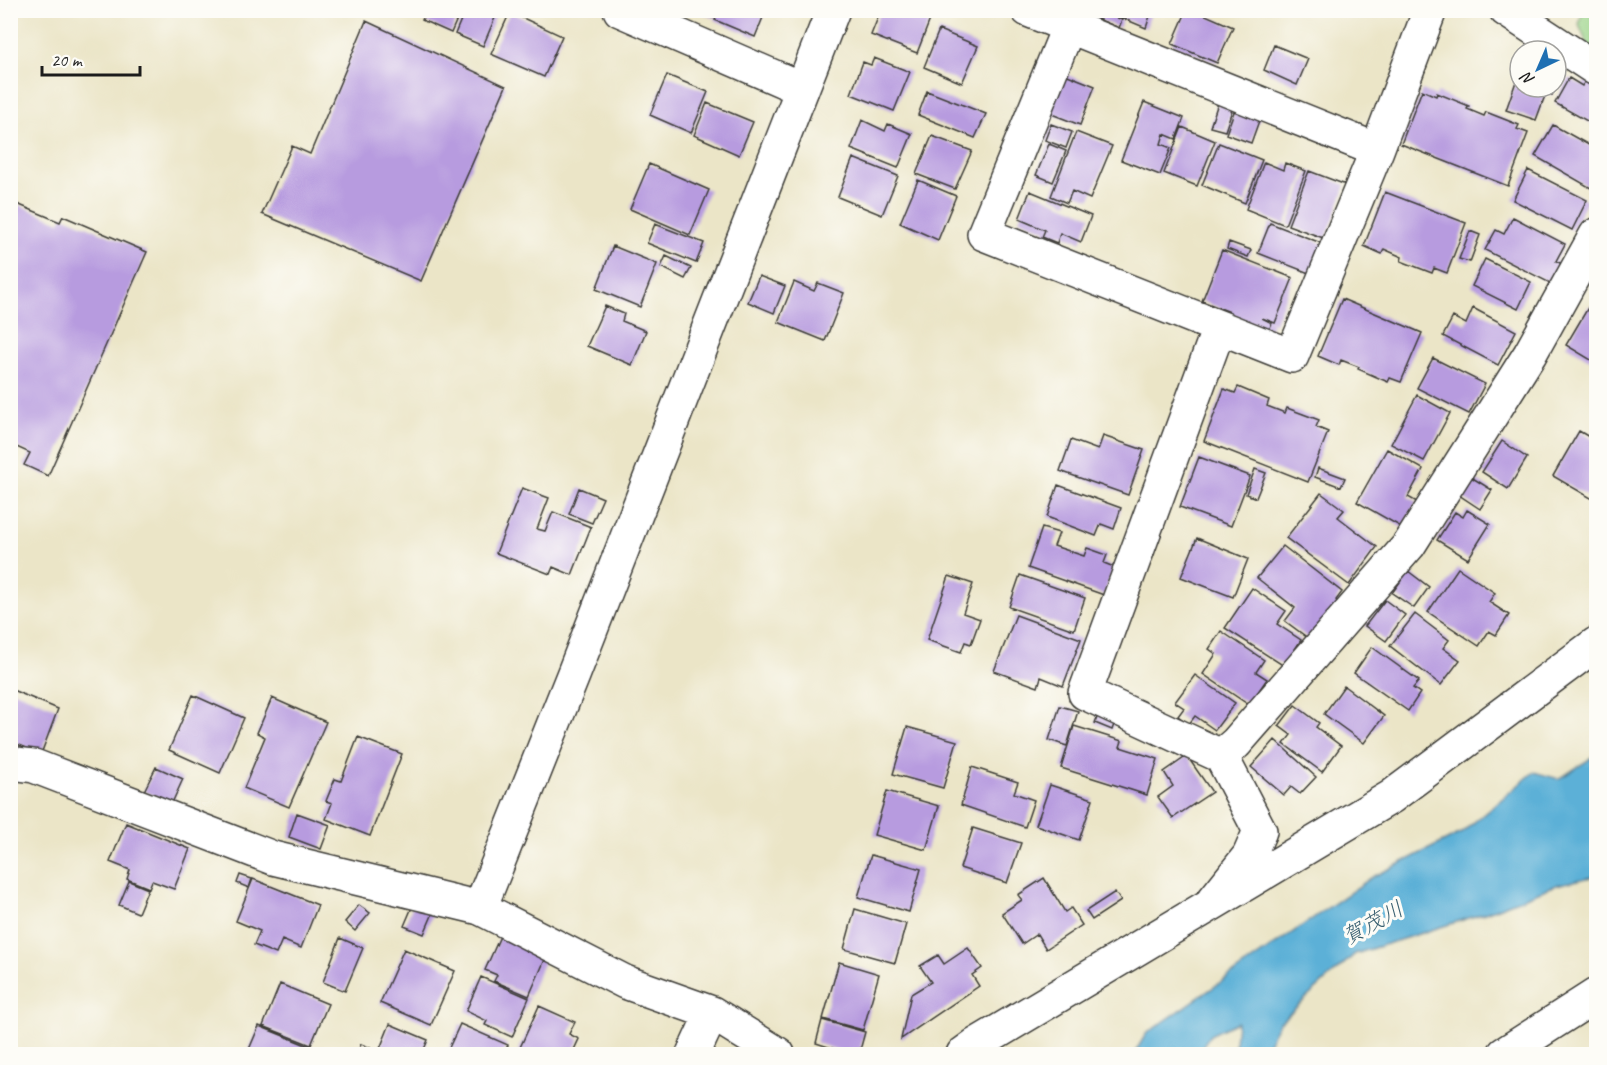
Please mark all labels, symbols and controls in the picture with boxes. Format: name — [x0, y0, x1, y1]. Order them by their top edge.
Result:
scale bar — [42, 39, 140, 77]
north arrow — [1508, 39, 1568, 99]
text: 20 m — [51, 49, 84, 71]
text: N — [1516, 66, 1539, 90]
water label: 賀茂川 — [1337, 895, 1409, 951]

